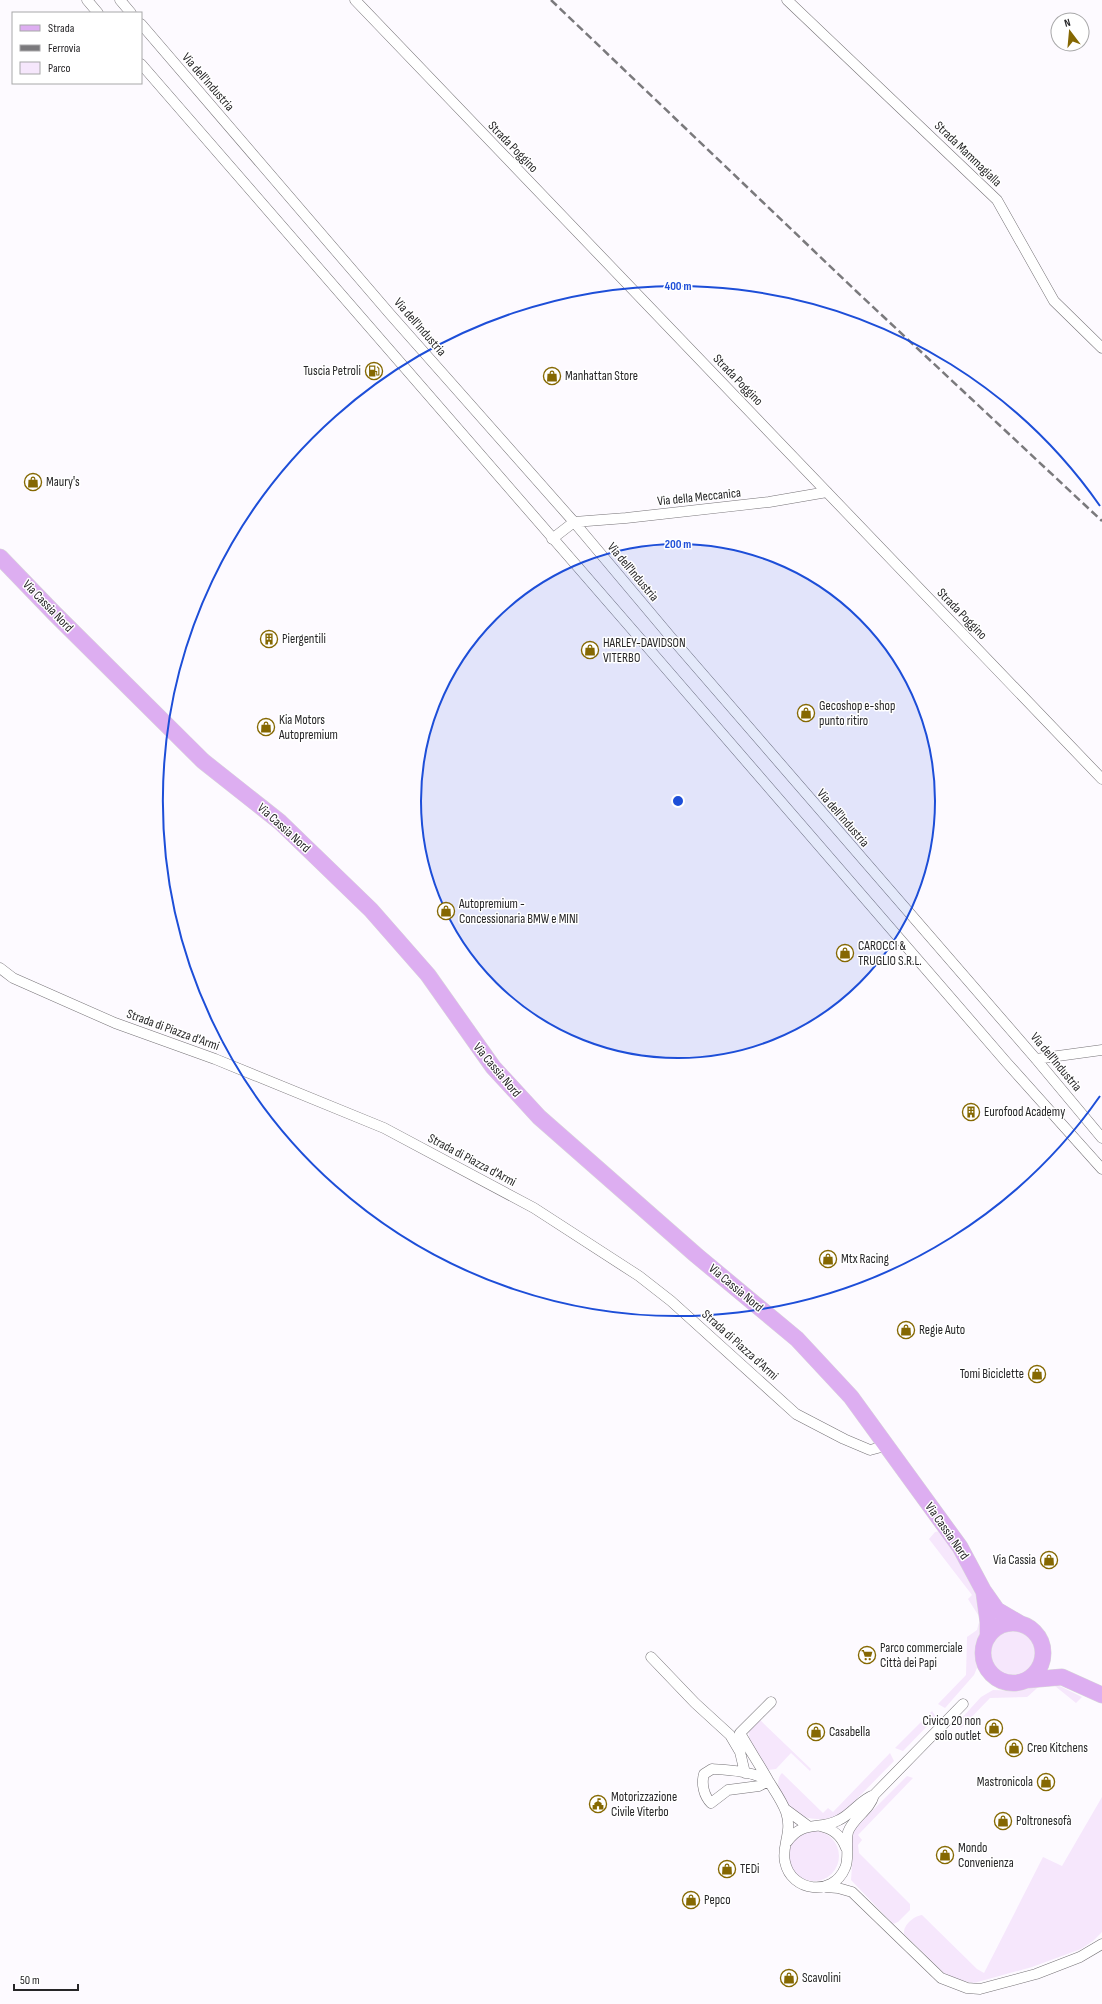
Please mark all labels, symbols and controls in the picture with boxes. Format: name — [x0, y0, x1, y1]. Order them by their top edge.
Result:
legend — [12, 12, 142, 84]
north arrow — [1050, 12, 1090, 52]
text: N — [1063, 16, 1072, 30]
text: Strada — [48, 21, 75, 36]
text: Ferrovia — [48, 41, 81, 56]
street label: Via dell'Industria — [178, 50, 238, 114]
text: Parco — [48, 61, 71, 76]
street label: Strada Poggino — [485, 118, 541, 176]
street label: Strada Mammagialla — [931, 118, 1005, 190]
text: 400 m — [665, 279, 691, 294]
street label: Via dell'Industria — [390, 295, 450, 359]
street label: Strada Poggino — [710, 351, 766, 409]
fuel station icon: Tuscia Petroli — [364, 361, 384, 381]
place label: Tuscia Petroli — [303, 363, 361, 379]
shop icon: Manhattan Store — [542, 366, 562, 386]
place label: Manhattan Store — [565, 368, 638, 384]
shop icon: Maury's — [23, 472, 43, 492]
place label: Maury's — [46, 474, 80, 490]
street label: Via della Meccanica — [656, 485, 742, 509]
text: 200 m — [665, 537, 691, 552]
street label: Via dell'Industria — [604, 539, 662, 605]
street label: Via Cassia Nord — [19, 577, 77, 635]
street label: Strada Poggino — [934, 585, 990, 643]
building icon: Piergentili — [259, 629, 279, 649]
place label: Piergentili — [282, 631, 326, 647]
place label: HARLEY-DAVIDSON VITERBO — [603, 635, 686, 666]
shop icon: HARLEY-DAVIDSON VITERBO — [580, 640, 600, 660]
place label: Gecoshop e-shop punto ritiro — [819, 698, 895, 729]
shop icon: Gecoshop e-shop punto ritiro — [796, 703, 816, 723]
place label: Kia Motors Autopremium — [278, 712, 338, 743]
shop icon: Kia Motors Autopremium — [256, 717, 276, 737]
street label: Via dell'Industria — [813, 786, 873, 850]
centre of rings — [671, 794, 685, 808]
street label: Via Cassia Nord — [254, 800, 314, 856]
place label: Autopremium - Concessionaria BMW e MINI — [458, 896, 578, 927]
shop icon: Autopremium - Concessionaria BMW e MINI — [436, 901, 456, 921]
place label: CAROCCI & TRUGLIO S.R.L. — [858, 938, 922, 969]
shop icon: CAROCCI & TRUGLIO S.R.L. — [835, 943, 855, 963]
street label: Strada di Piazza d'Armi — [124, 1006, 222, 1054]
street label: Via dell'Industria — [1027, 1029, 1085, 1095]
street label: Via Cassia Nord — [470, 1040, 524, 1100]
building icon: Eurofood Academy — [961, 1102, 981, 1122]
place label: Eurofood Academy — [984, 1104, 1065, 1120]
street label: Strada di Piazza d'Armi — [425, 1130, 519, 1190]
shop icon: Mtx Racing — [818, 1249, 838, 1269]
place label: Mtx Racing — [841, 1251, 889, 1267]
street label: Via Cassia Nord — [706, 1261, 766, 1315]
street label: Strada di Piazza d'Armi — [698, 1306, 782, 1384]
shop icon: Regie Auto — [896, 1320, 916, 1340]
place label: Regie Auto — [919, 1322, 965, 1338]
shop icon: Tomi Biciclette — [1027, 1364, 1047, 1384]
place label: Tomi Biciclette — [960, 1366, 1024, 1382]
street label: Via Cassia Nord — [921, 1499, 973, 1563]
shop icon: Via Cassia — [1039, 1550, 1059, 1570]
place label: Via Cassia — [993, 1552, 1036, 1568]
place label: Parco commerciale Città dei Papi — [880, 1640, 963, 1671]
supermarket icon: Parco commerciale Città dei Papi — [857, 1645, 877, 1665]
place label: Civico 20 non solo outlet — [922, 1713, 981, 1744]
shop icon: Civico 20 non solo outlet — [984, 1718, 1004, 1738]
shop icon: Casabella — [806, 1722, 826, 1742]
place label: Casabella — [829, 1724, 870, 1740]
shop icon: Creo Kitchens — [1004, 1738, 1024, 1758]
place label: Creo Kitchens — [1027, 1740, 1088, 1756]
shop icon: Mastronicola — [1036, 1772, 1056, 1792]
place label: Mastronicola — [977, 1774, 1033, 1790]
place label: Motorizzazione Civile Viterbo — [611, 1789, 677, 1820]
public building icon: Motorizzazione Civile Viterbo — [588, 1794, 608, 1814]
shop icon: Poltronesofà — [993, 1811, 1013, 1831]
place label: Poltronesofà — [1016, 1813, 1072, 1829]
place label: Mondo Convenienza — [958, 1840, 1014, 1871]
shop icon: Mondo Convenienza — [935, 1845, 955, 1865]
shop icon: TEDi — [717, 1859, 737, 1879]
place label: TEDi — [740, 1861, 759, 1877]
shop icon: Pepco — [681, 1890, 701, 1910]
place label: Pepco — [704, 1892, 731, 1908]
scale bar — [14, 1966, 78, 1992]
shop icon: Scavolini — [779, 1968, 799, 1988]
place label: Scavolini — [802, 1970, 841, 1986]
text: 50 m — [20, 1973, 40, 1988]

